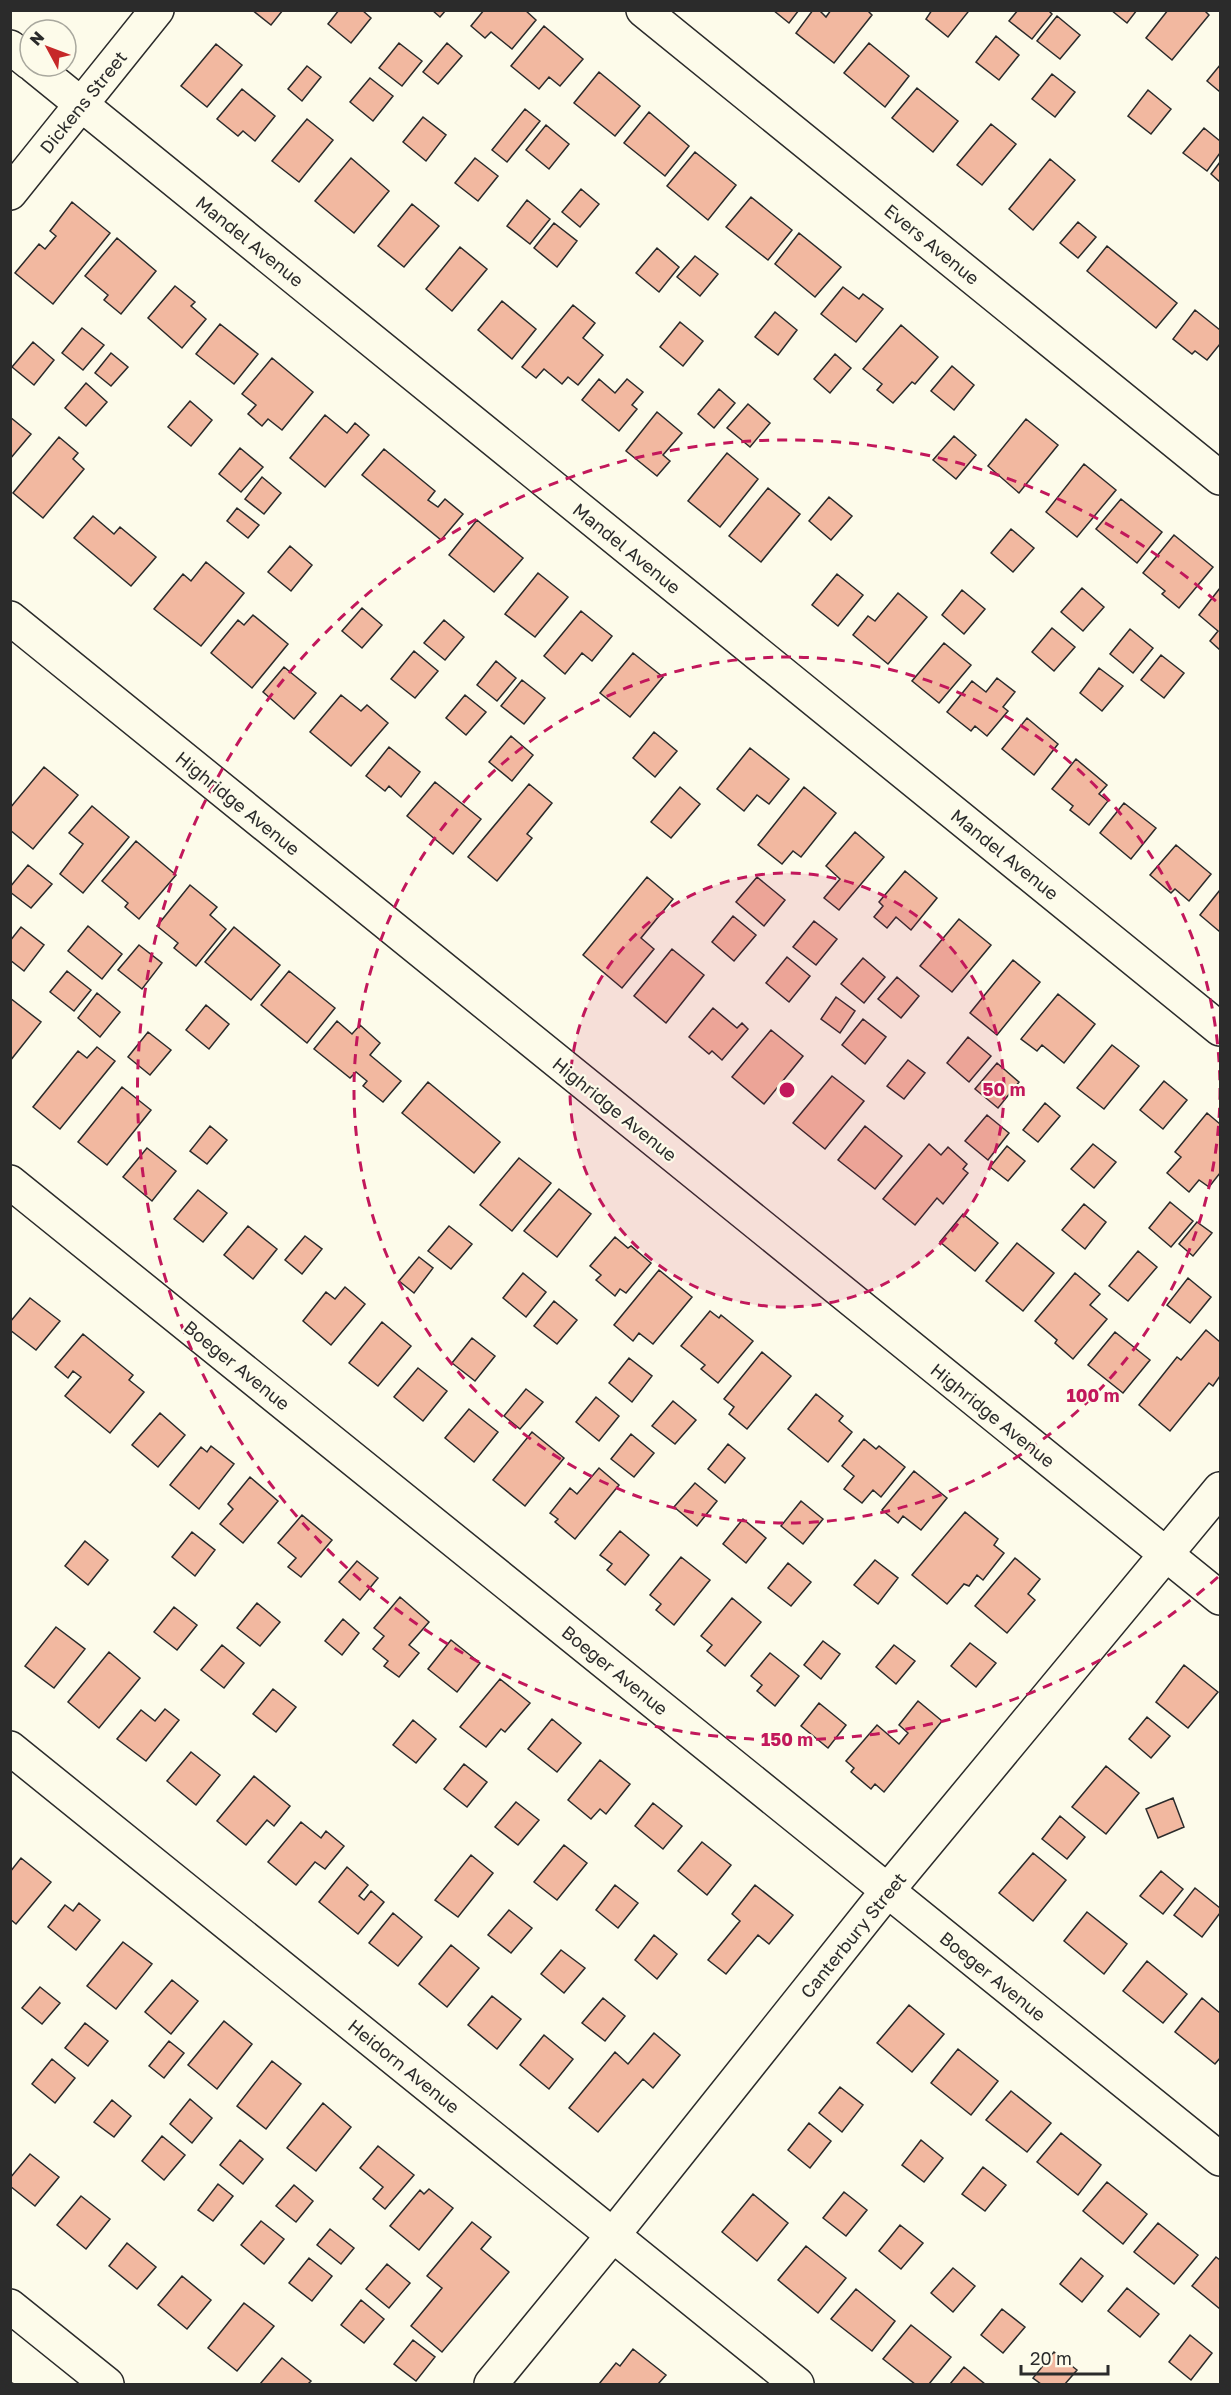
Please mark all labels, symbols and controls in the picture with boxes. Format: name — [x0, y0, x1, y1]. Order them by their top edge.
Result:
north arrow — [18, 18, 78, 78]
text: N — [25, 27, 48, 49]
street label: Dickens Street — [35, 46, 131, 158]
street label: Mandel Avenue — [192, 191, 308, 291]
street label: Evers Avenue — [880, 199, 984, 289]
street label: Mandel Avenue — [569, 498, 685, 598]
street label: Highridge Avenue — [172, 746, 304, 860]
street label: Mandel Avenue — [947, 804, 1063, 904]
street label: Highridge Avenue — [549, 1052, 681, 1166]
text: 50 m — [983, 1078, 1025, 1100]
centre of rings — [777, 1080, 797, 1100]
street label: Boeger Avenue — [180, 1316, 294, 1414]
street label: Highridge Avenue — [927, 1358, 1059, 1472]
text: 100 m — [1067, 1384, 1119, 1406]
street label: Boeger Avenue — [558, 1621, 672, 1719]
text: 150 m — [761, 1728, 813, 1750]
street label: Canterbury Street — [796, 1868, 910, 2002]
street label: Boeger Avenue — [936, 1927, 1050, 2025]
street label: Heidorn Avenue — [344, 2014, 464, 2118]
scale bar — [1021, 2338, 1108, 2376]
text: 20 m — [1030, 2347, 1072, 2369]

